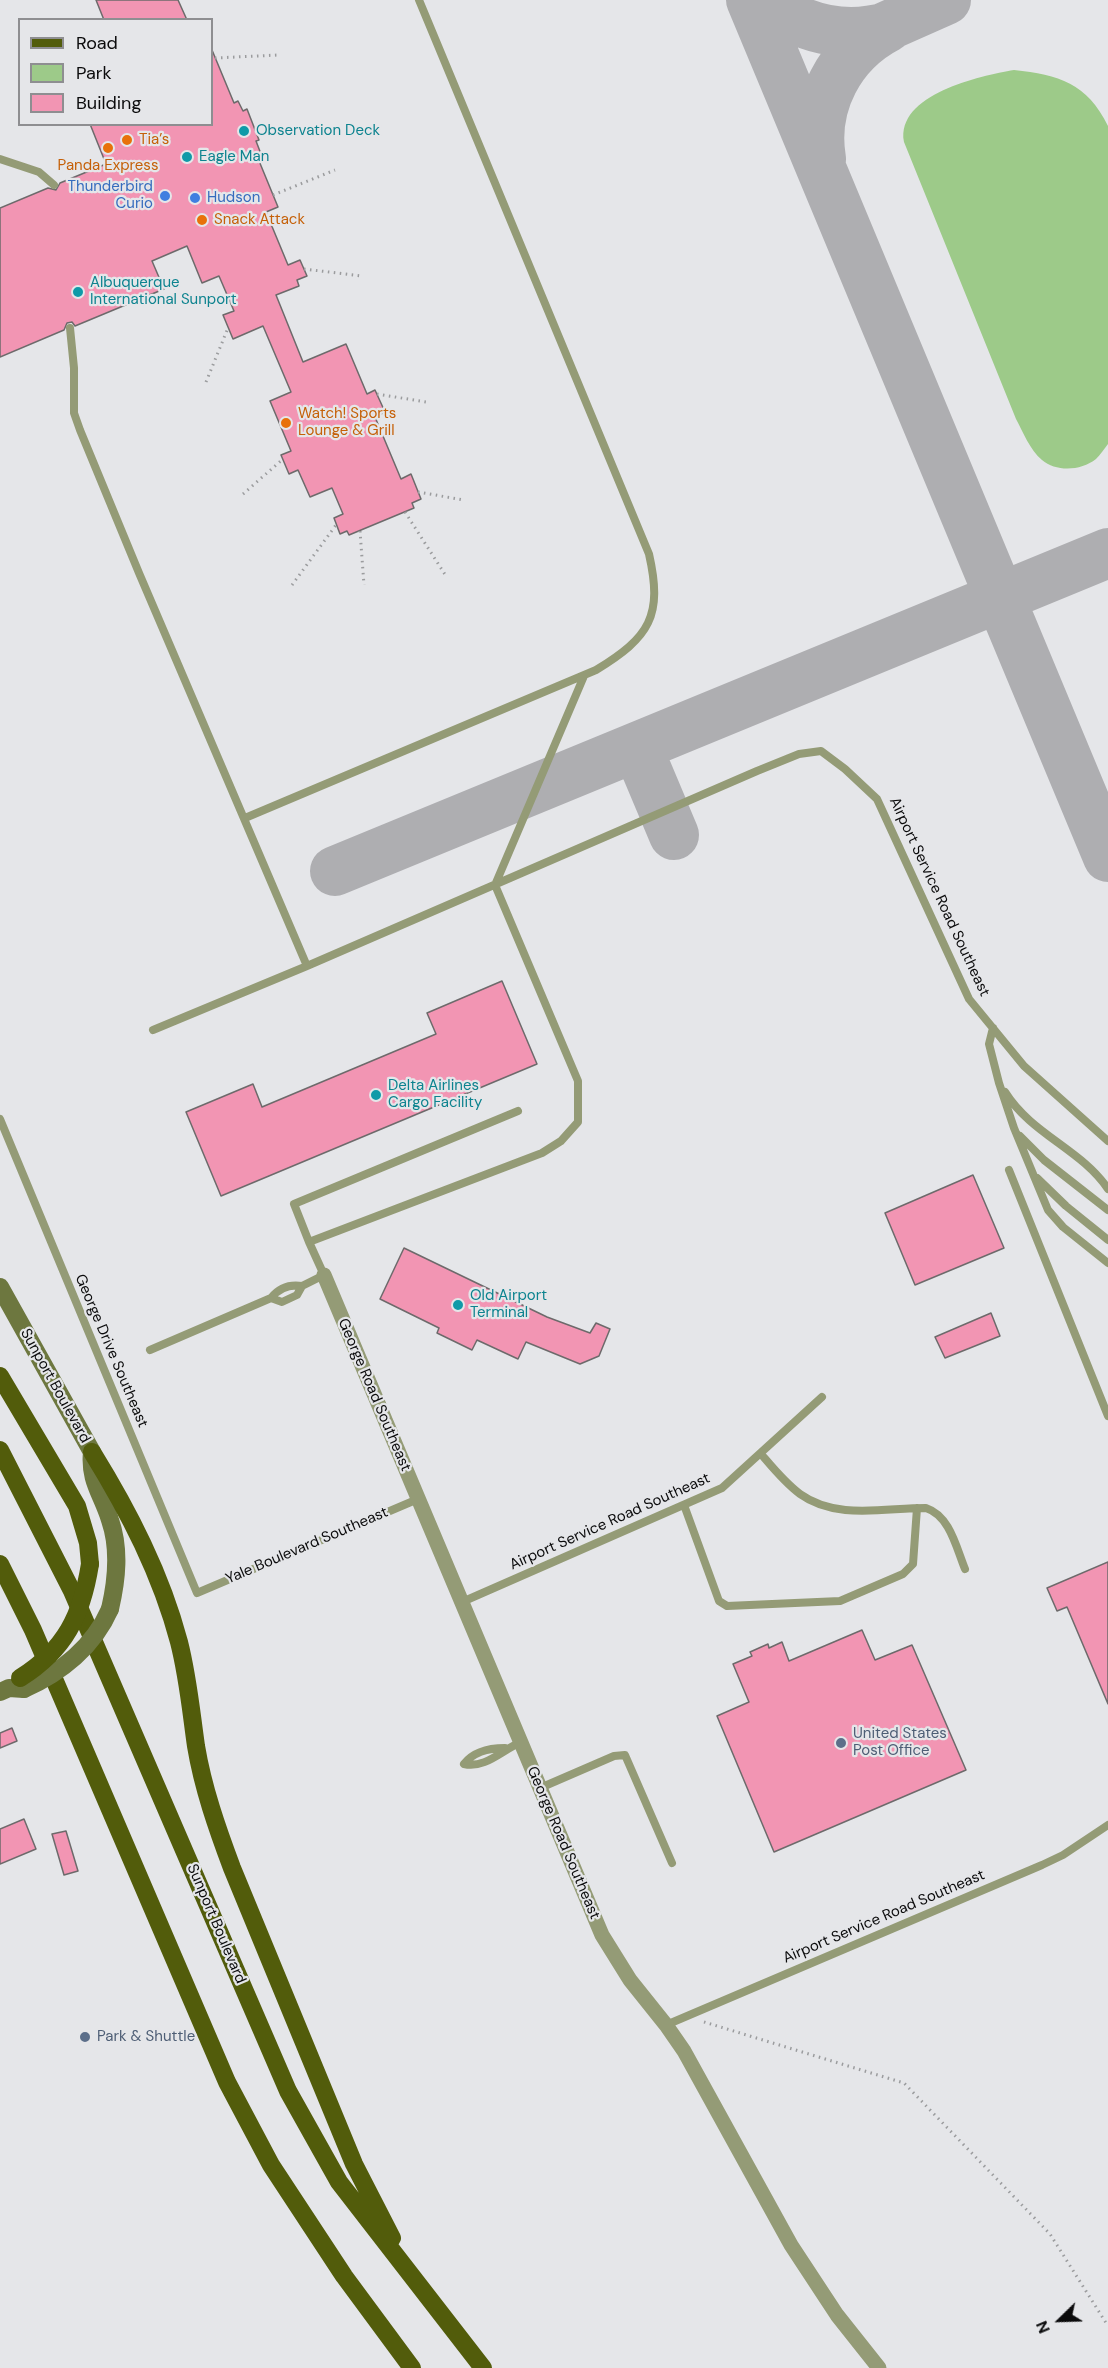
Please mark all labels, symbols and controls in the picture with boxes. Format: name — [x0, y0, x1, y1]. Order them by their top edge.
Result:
legend — [18, 18, 213, 126]
text: Road — [76, 31, 118, 55]
text: Park — [76, 61, 112, 85]
text: Building — [76, 91, 141, 115]
place label: Observation Deck — [256, 122, 380, 140]
marker: Observation Deck — [237, 124, 251, 138]
place label: Tia’s — [139, 131, 169, 149]
marker: Tia’s — [120, 133, 134, 147]
marker: Panda Express — [101, 141, 115, 155]
place label: Eagle Man — [199, 148, 269, 166]
marker: Eagle Man — [180, 150, 194, 164]
place label: Panda Express — [58, 157, 158, 175]
place label: Thunderbird Curio — [68, 178, 153, 213]
marker: Thunderbird Curio — [158, 189, 172, 203]
place label: Hudson — [207, 189, 260, 207]
marker: Hudson — [188, 191, 202, 205]
place label: Snack Attack — [214, 211, 305, 229]
marker: Snack Attack — [195, 213, 209, 227]
place label: Albuquerque International Sunport — [90, 274, 237, 309]
marker: Albuquerque International Sunport — [71, 285, 85, 299]
place label: Watch! Sports Lounge & Grill — [298, 405, 396, 440]
marker: Watch! Sports Lounge & Grill — [279, 416, 293, 430]
street label: Airport Service Road Southeast — [885, 795, 993, 999]
place label: Delta Airlines Cargo Facility — [388, 1077, 482, 1112]
marker: Delta Airlines Cargo Facility — [369, 1088, 383, 1102]
street label: George Drive Southeast — [71, 1272, 151, 1430]
place label: Old Airport Terminal — [470, 1287, 547, 1322]
marker: Old Airport Terminal — [451, 1298, 465, 1312]
street label: George Road Southeast — [334, 1316, 414, 1474]
street label: Sunport Boulevard — [16, 1326, 94, 1446]
street label: Airport Service Road Southeast — [507, 1470, 713, 1574]
street label: Yale Boulevard Southeast — [223, 1504, 391, 1588]
place label: United States Post Office — [853, 1725, 947, 1760]
marker: United States Post Office — [834, 1736, 848, 1750]
street label: George Road Southeast — [523, 1764, 603, 1922]
street label: Sunport Boulevard — [183, 1862, 249, 1986]
street label: Airport Service Road Southeast — [780, 1866, 988, 1968]
place label: Park & Shuttle — [97, 2028, 195, 2046]
marker: Park & Shuttle — [78, 2030, 92, 2044]
north arrow — [1030, 2290, 1090, 2350]
text: N — [1031, 2318, 1055, 2337]

